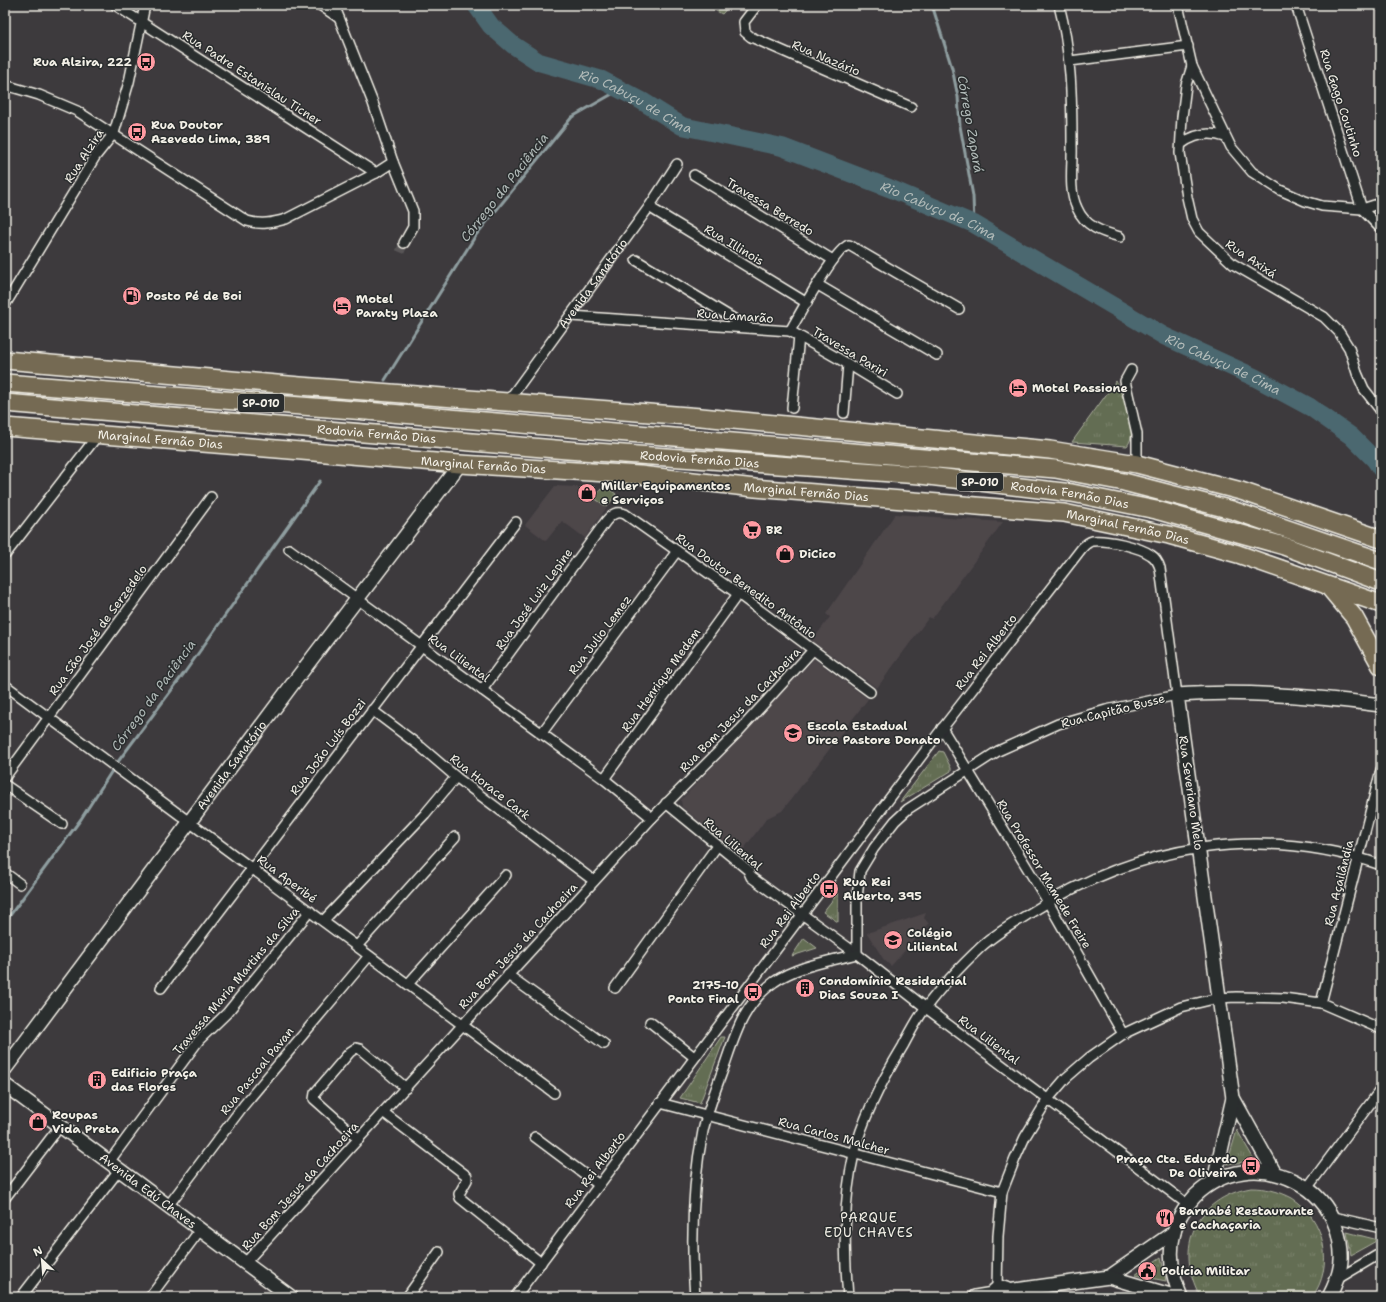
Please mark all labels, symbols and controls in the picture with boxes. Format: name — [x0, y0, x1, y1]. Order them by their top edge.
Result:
street label: Rua Padre Estanislau Ticner — [179, 27, 325, 129]
street label: Rua Nazário — [789, 36, 863, 80]
street label: Rua Gago Coutinho — [1316, 47, 1366, 159]
bus stop icon: Rua Alzira, 222 — [135, 51, 157, 73]
place label: Rua Alzira, 222 — [33, 54, 133, 70]
water label: Rio Cabuçu de Cima — [577, 66, 693, 137]
water label: Córrego Zapará — [954, 74, 987, 174]
place label: Rua Doutor Azevedo Lima, 389 — [151, 117, 270, 147]
bus stop icon: Rua Doutor Azevedo Lima, 389 — [126, 121, 148, 143]
street label: Rua Alzira — [61, 126, 108, 186]
water label: Córrego da Paciência — [457, 129, 552, 245]
street label: Travessa Berredo — [723, 175, 817, 239]
water label: Rio Cabuçu de Cima — [878, 178, 999, 244]
street label: Rua Illinois — [701, 221, 767, 269]
street label: Avenida Sanatório — [555, 236, 631, 332]
street label: Rua Axixá — [1222, 236, 1280, 282]
fuel station icon: Posto Pé de Boi — [121, 285, 143, 307]
place label: Posto Pé de Boi — [146, 288, 242, 304]
place label: Motel Paraty Plaza — [356, 291, 438, 321]
hotel icon: Motel Paraty Plaza — [331, 295, 353, 317]
street label: Rua Lamarão — [696, 305, 774, 327]
street label: Travessa Pariri — [810, 323, 890, 381]
water label: Rio Cabuçu de Cima — [1163, 330, 1284, 399]
hotel icon: Motel Passione — [1007, 377, 1029, 399]
place label: Motel Passione — [1032, 380, 1128, 396]
road number: SP-010 — [238, 394, 284, 412]
street label: Rodovia Fernão Dias — [316, 421, 437, 447]
street label: Marginal Fernão Dias — [97, 427, 224, 453]
street label: Rodovia Fernão Dias — [639, 447, 760, 472]
street label: Marginal Fernão Dias — [420, 453, 547, 477]
road number: SP-010 — [957, 473, 1003, 491]
place label: Miller Equipamentos e Serviços — [601, 478, 731, 508]
street label: Rodovia Fernão Dias — [1010, 478, 1130, 512]
street label: Marginal Fernão Dias — [743, 479, 870, 505]
shop icon: Miller Equipamentos e Serviços — [576, 482, 598, 504]
street label: Marginal Fernão Dias — [1065, 506, 1191, 548]
supermarket icon: BR — [741, 519, 763, 541]
place label: BR — [766, 522, 783, 538]
street label: Rua Doutor Benedito Antônio — [672, 529, 820, 643]
shop icon: DiCico — [774, 543, 796, 565]
street label: Rua José Luiz Lepine — [492, 545, 576, 653]
place label: DiCico — [799, 546, 836, 562]
street label: Rua São José de Serzedelo — [45, 561, 151, 699]
street label: Rua Julio Lemez — [565, 592, 635, 678]
street label: Rua Rei Alberto — [951, 611, 1021, 693]
street label: Rua Henrique Medem — [618, 625, 704, 735]
street label: Rua Liliental — [425, 630, 493, 686]
water label: Córrego da Paciência — [107, 636, 200, 754]
street label: Rua Bom Jesus da Cachoeira — [676, 644, 804, 776]
street label: Rua Capitão Busse — [1059, 690, 1167, 732]
street label: Rua João Luís Bozzi — [287, 696, 369, 798]
street label: Avenida Sanatório — [193, 717, 270, 813]
place label: Escola Estadual Dirce Pastore Donato — [807, 718, 941, 748]
school or university icon: Escola Estadual Dirce Pastore Donato — [782, 722, 804, 744]
street label: Rua Severiano Melo — [1175, 735, 1207, 851]
street label: Rua Horace Cark — [447, 751, 534, 823]
street label: Rua Professor Mamede Freire — [993, 796, 1095, 952]
street label: Rua Liliental — [700, 814, 766, 874]
street label: Rua Açailândia — [1321, 838, 1358, 928]
street label: Rua Aperibé — [254, 851, 320, 907]
street label: Rua Rei Alberto — [756, 869, 824, 951]
place label: Rua Rei Alberto, 395 — [843, 874, 922, 904]
bus stop icon: Rua Rei Alberto, 395 — [818, 878, 840, 900]
street label: Rua Bom Jesus da Cachoeira — [455, 879, 581, 1013]
street label: Travessa Maria Martins da Silva — [169, 903, 303, 1058]
place label: Colégio Liliental — [907, 925, 958, 955]
school or university icon: Colégio Liliental — [882, 929, 904, 951]
place label: Condomínio Residencial Dias Souza I — [819, 973, 967, 1003]
place label: 2175-10 Ponto Final — [668, 977, 739, 1007]
building icon: Condomínio Residencial Dias Souza I — [794, 977, 816, 999]
bus stop icon: 2175-10 Ponto Final — [742, 981, 764, 1003]
street label: Rua Liliental — [955, 1012, 1023, 1068]
street label: Rua Pascoal Pavan — [217, 1024, 297, 1118]
place label: Edificio Praça das Flores — [111, 1065, 198, 1095]
building icon: Edificio Praça das Flores — [86, 1069, 108, 1091]
place label: Roupas Vida Preta — [52, 1107, 120, 1137]
shop icon: Roupas Vida Preta — [27, 1111, 49, 1133]
street label: Rua Carlos Malcher — [777, 1113, 892, 1159]
street label: Rua Bom Jesus da Cachoeira — [238, 1118, 362, 1254]
street label: Rua Rei Alberto — [561, 1129, 629, 1211]
street label: Avenida Edú Chaves — [96, 1150, 200, 1232]
place label: Praça Cte. Eduardo De Oliveira — [1116, 1151, 1238, 1181]
bus stop icon: Praça Cte. Eduardo De Oliveira — [1240, 1155, 1262, 1177]
place label: Barnabé Restaurante e Cachaçaria — [1179, 1203, 1314, 1233]
restaurant icon: Barnabé Restaurante e Cachaçaria — [1154, 1207, 1176, 1229]
district label: PARQUE EDU CHAVES — [824, 1209, 914, 1241]
north arrow — [22, 1240, 62, 1280]
text: N — [31, 1243, 45, 1260]
public building icon: Polícia Militar — [1136, 1260, 1158, 1282]
place label: Polícia Militar — [1161, 1263, 1251, 1279]

